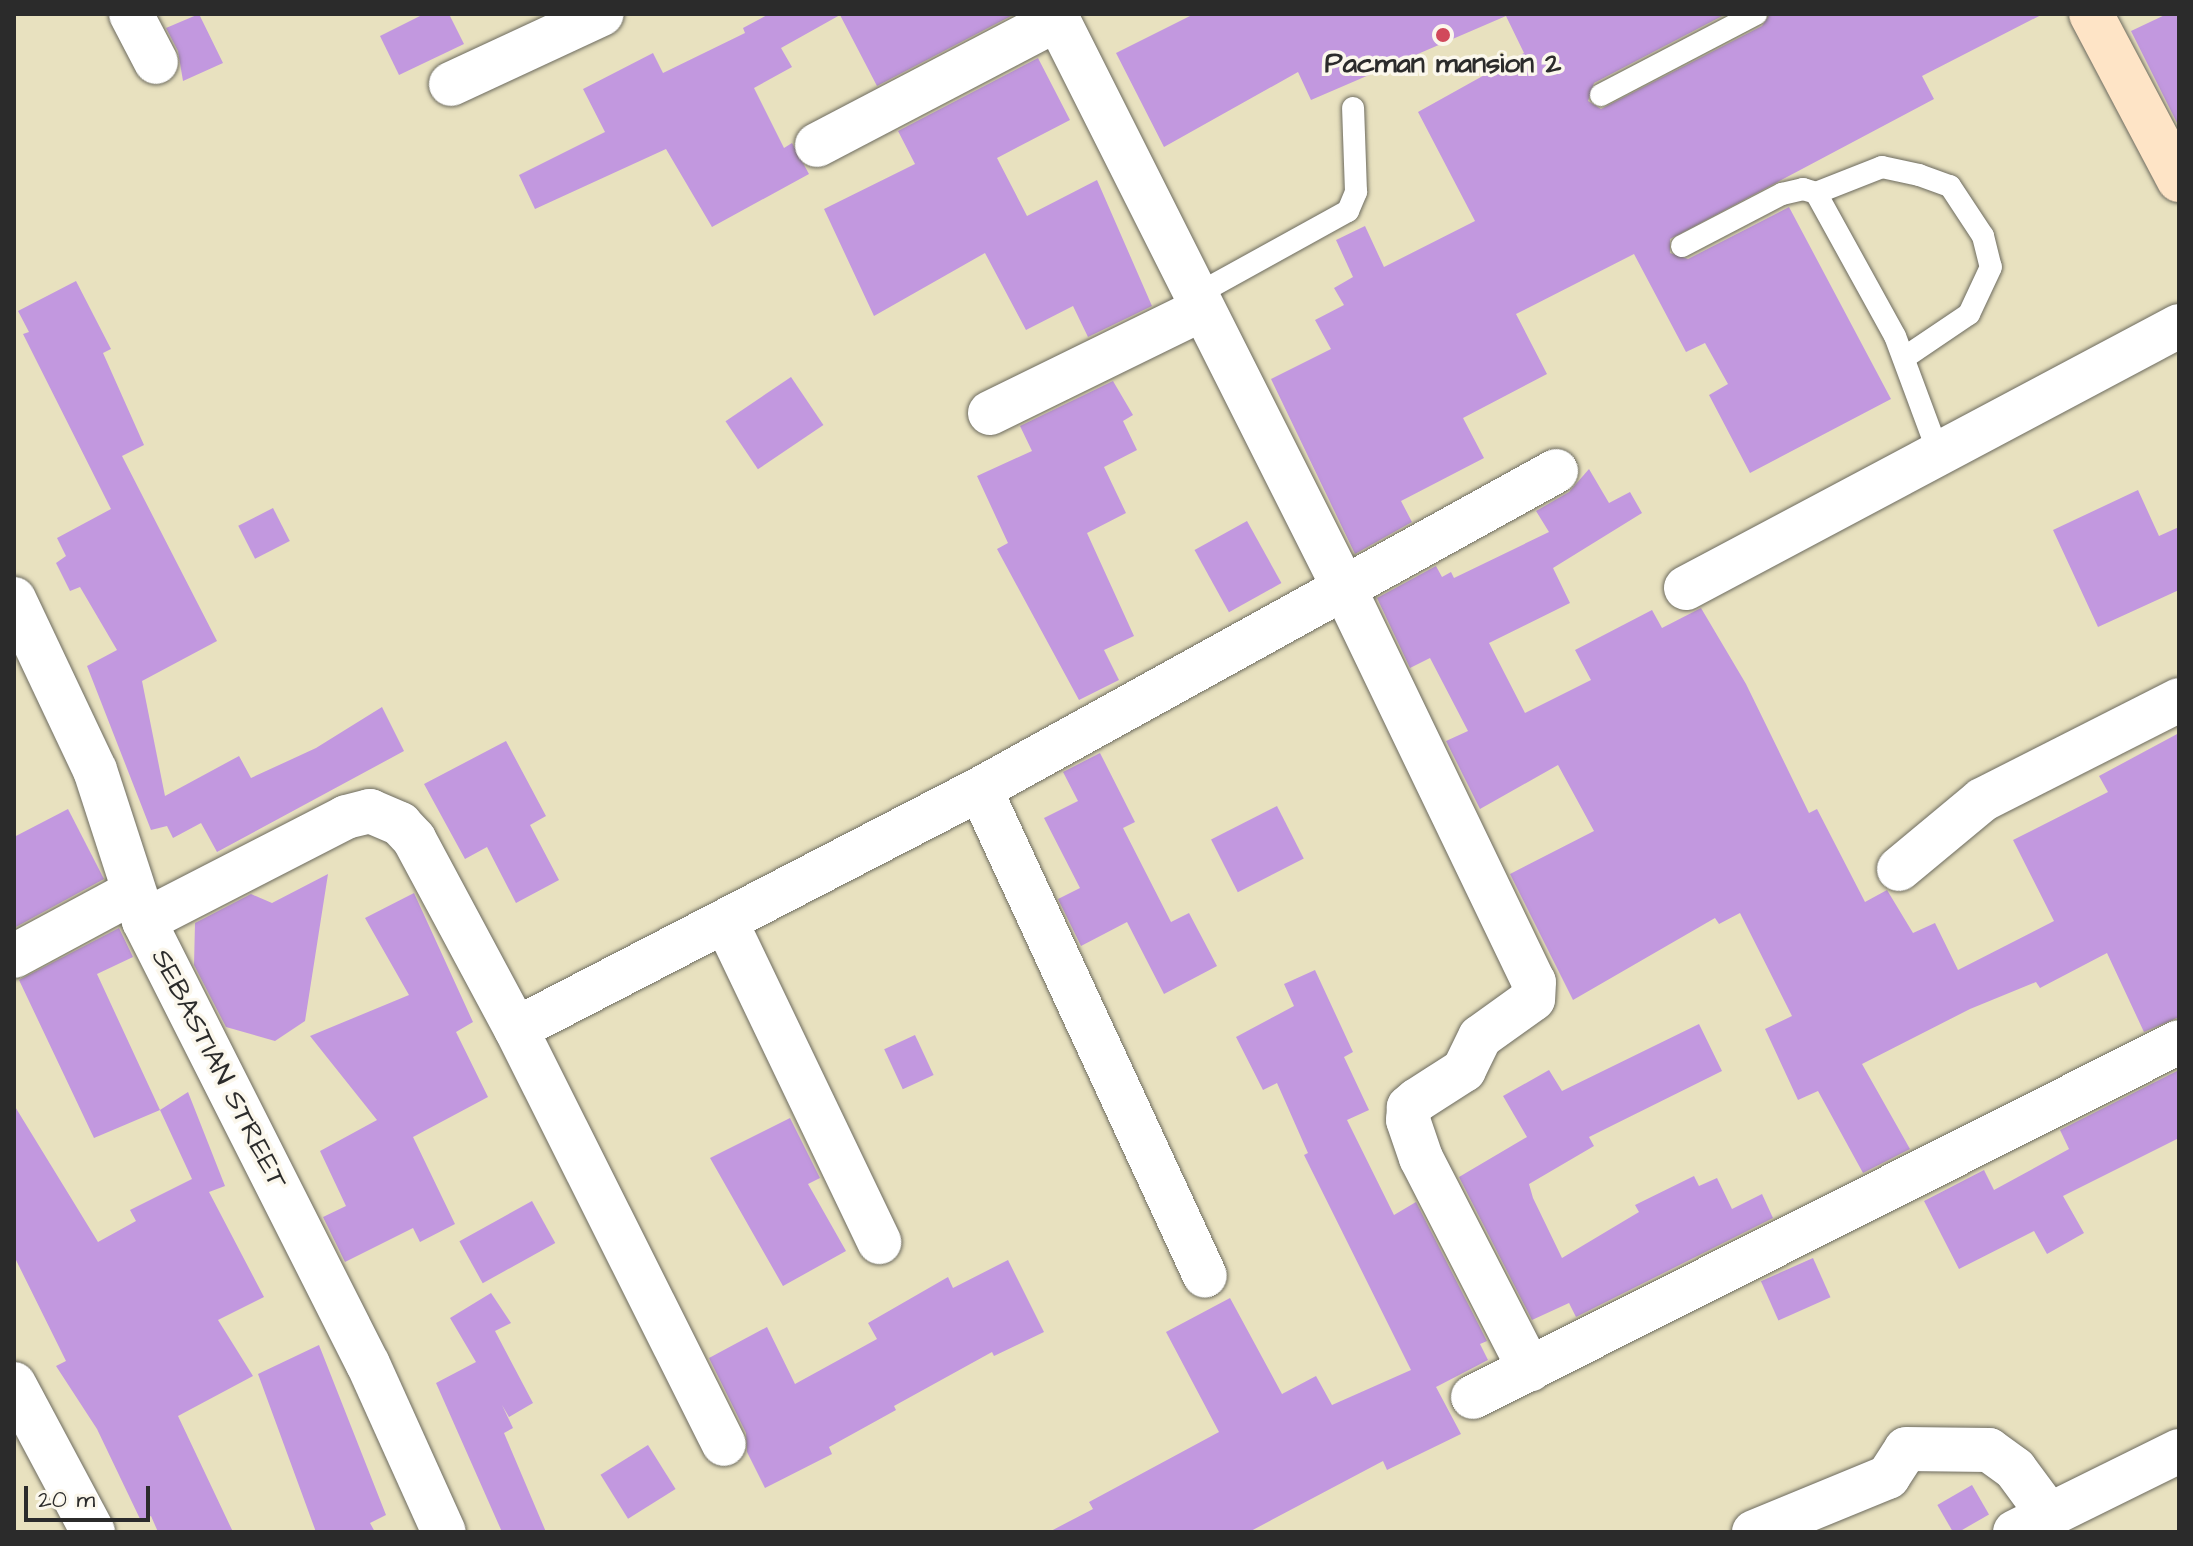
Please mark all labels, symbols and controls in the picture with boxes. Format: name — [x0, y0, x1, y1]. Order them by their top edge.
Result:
marker: Pacman mansion 2 — [1434, 26, 1452, 44]
place label: Pacman mansion 2 — [1325, 47, 1561, 81]
street label: SEBASTIAN STREET — [144, 943, 294, 1195]
scale bar — [28, 1470, 154, 1520]
text: 20 m — [38, 1483, 95, 1517]

